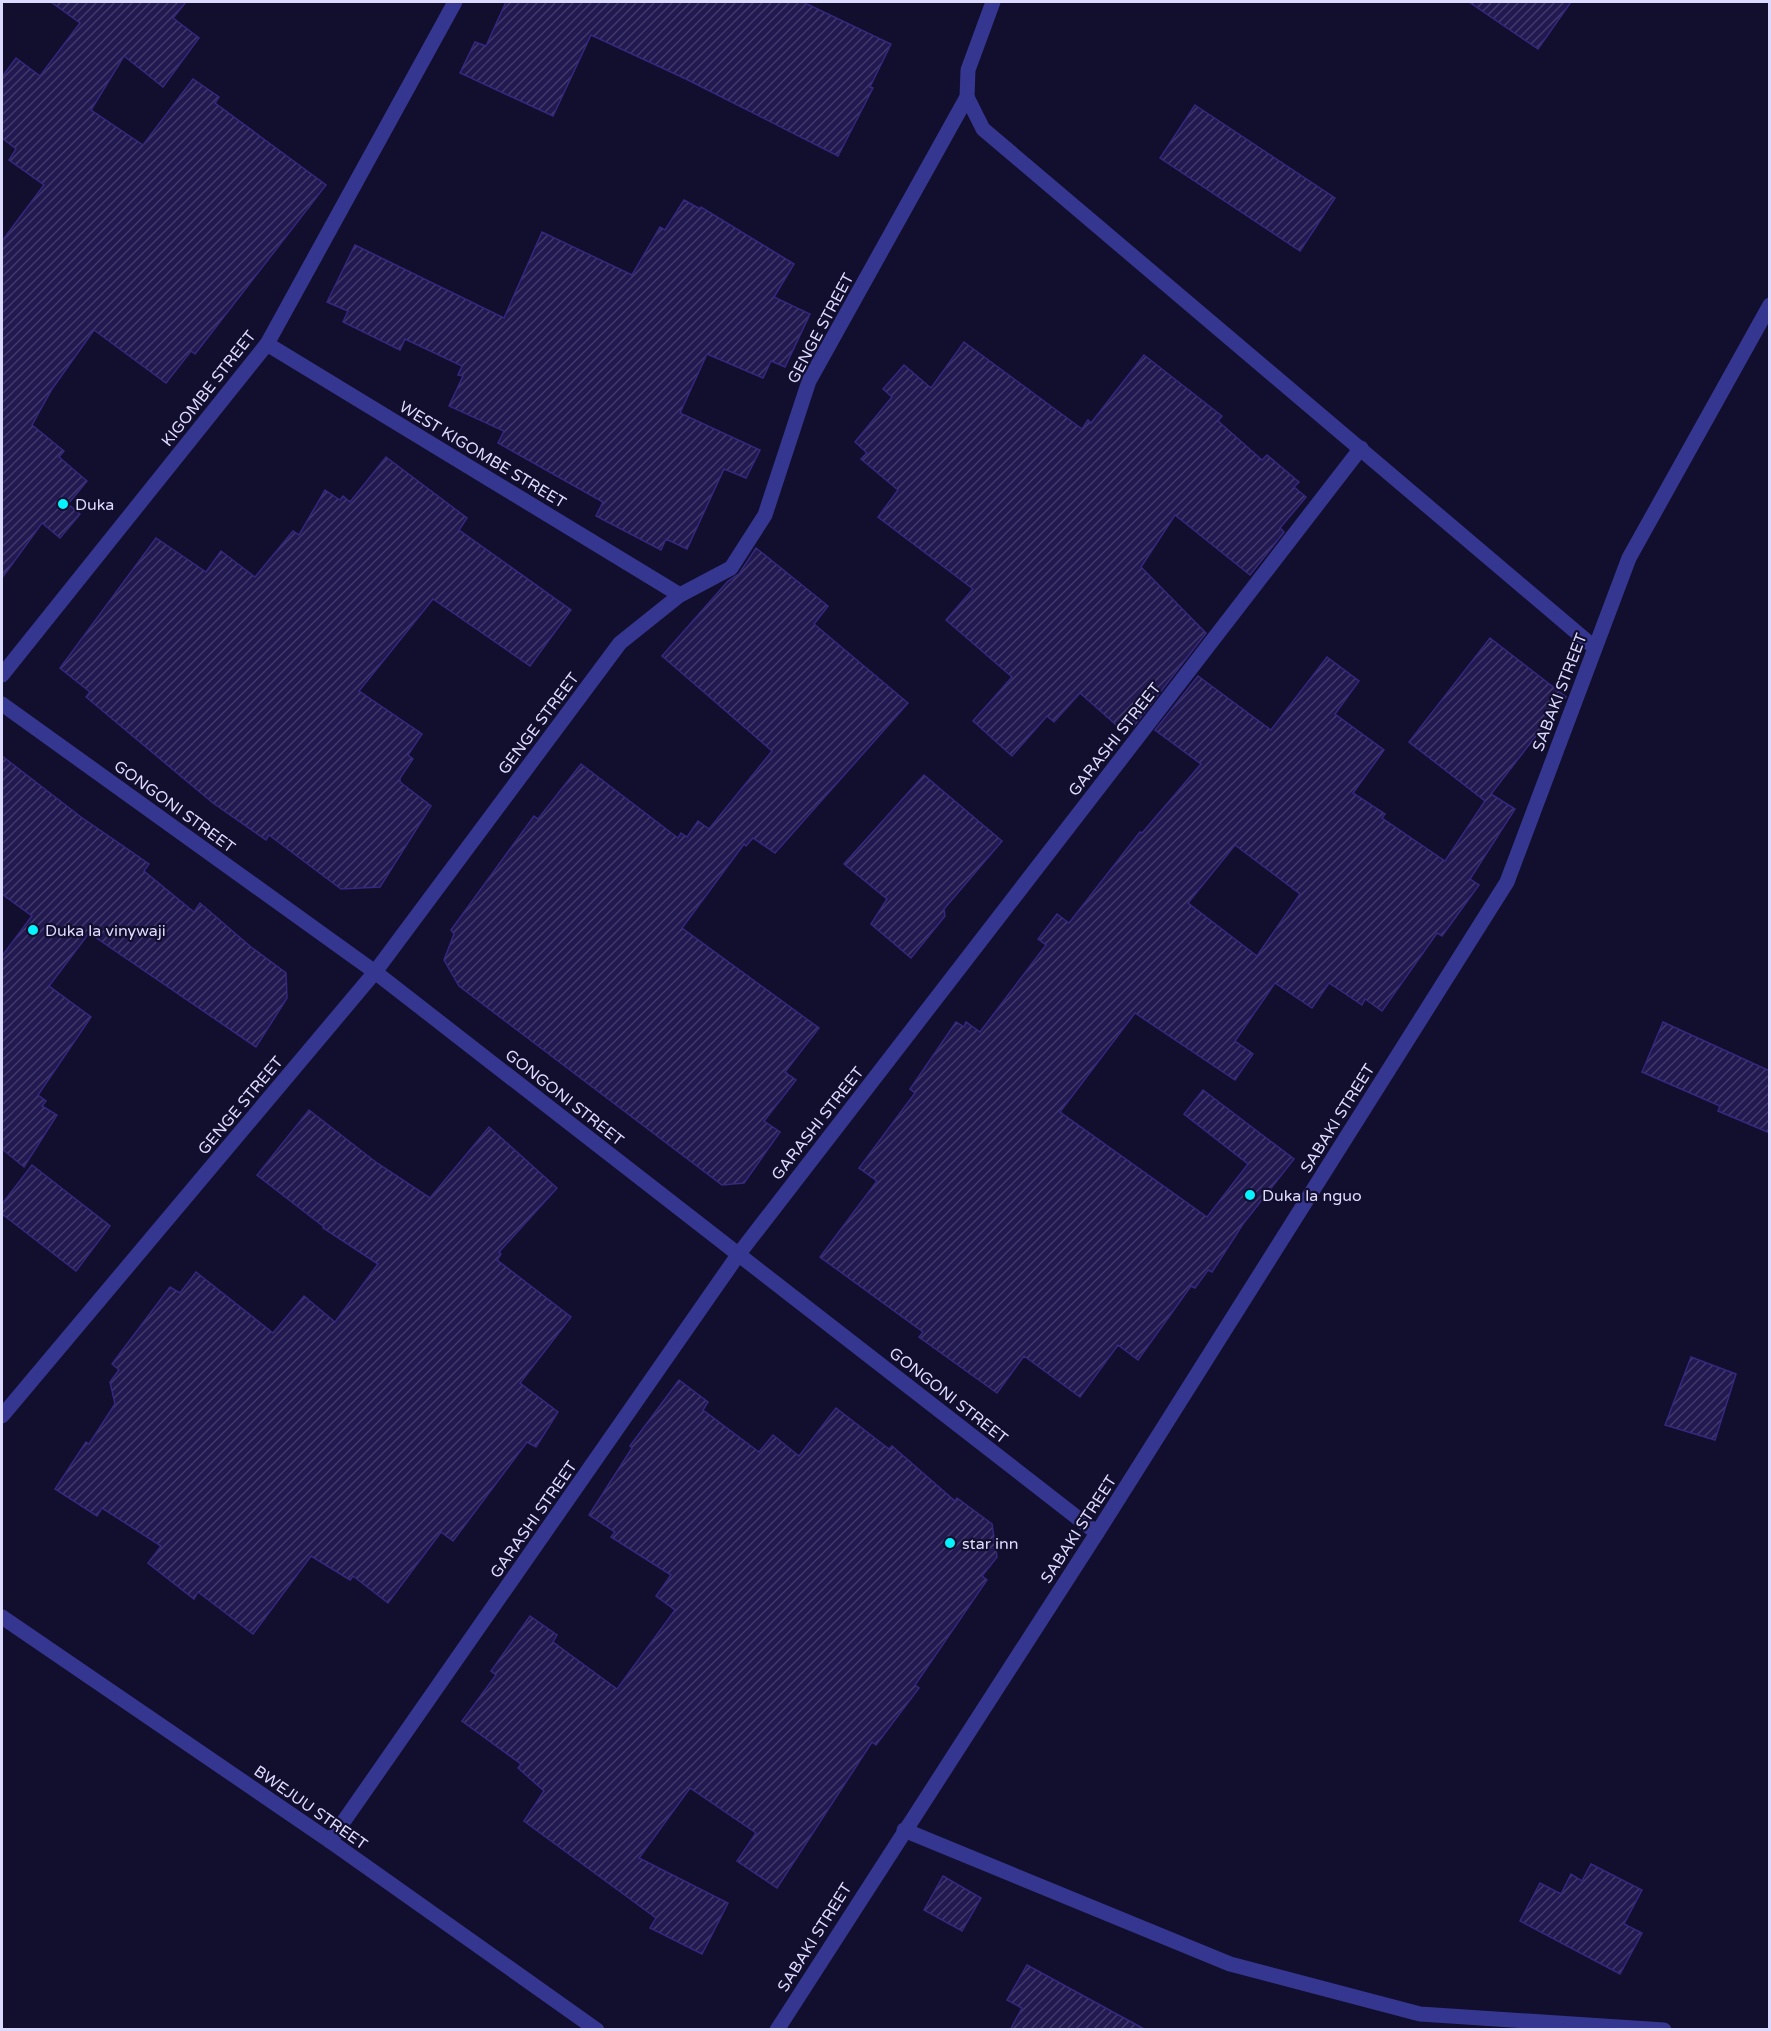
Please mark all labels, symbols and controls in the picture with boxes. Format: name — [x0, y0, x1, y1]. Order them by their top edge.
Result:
street label: GENGE STREET — [783, 270, 859, 387]
street label: KIGOMBE STREET — [157, 326, 260, 451]
street label: WEST KIGOMBE STREET — [395, 397, 570, 513]
place label: Duka — [75, 495, 114, 515]
marker: Duka — [56, 497, 70, 511]
street label: SABAKI STREET — [1528, 630, 1592, 754]
street label: GENGE STREET — [494, 669, 584, 778]
street label: GARASHI STREET — [1064, 679, 1165, 800]
street label: GONGONI STREET — [110, 756, 239, 858]
place label: Duka la vinywaji — [45, 921, 166, 941]
marker: Duka la vinywaji — [26, 923, 40, 937]
street label: GONGONI STREET — [501, 1045, 628, 1151]
street label: GENGE STREET — [194, 1052, 288, 1159]
street label: SABAKI STREET — [1296, 1060, 1380, 1177]
street label: GARASHI STREET — [767, 1063, 868, 1184]
place label: Duka la nguo — [1262, 1186, 1362, 1206]
marker: Duka la nguo — [1243, 1188, 1257, 1202]
street label: GONGONI STREET — [885, 1343, 1012, 1449]
street label: GARASHI STREET — [486, 1457, 582, 1582]
street label: SABAKI STREET — [1036, 1472, 1121, 1587]
place label: star inn — [962, 1534, 1018, 1554]
marker: star inn — [943, 1536, 957, 1550]
street label: BWEJUU STREET — [250, 1761, 371, 1855]
street label: SABAKI STREET — [773, 1879, 857, 1996]

